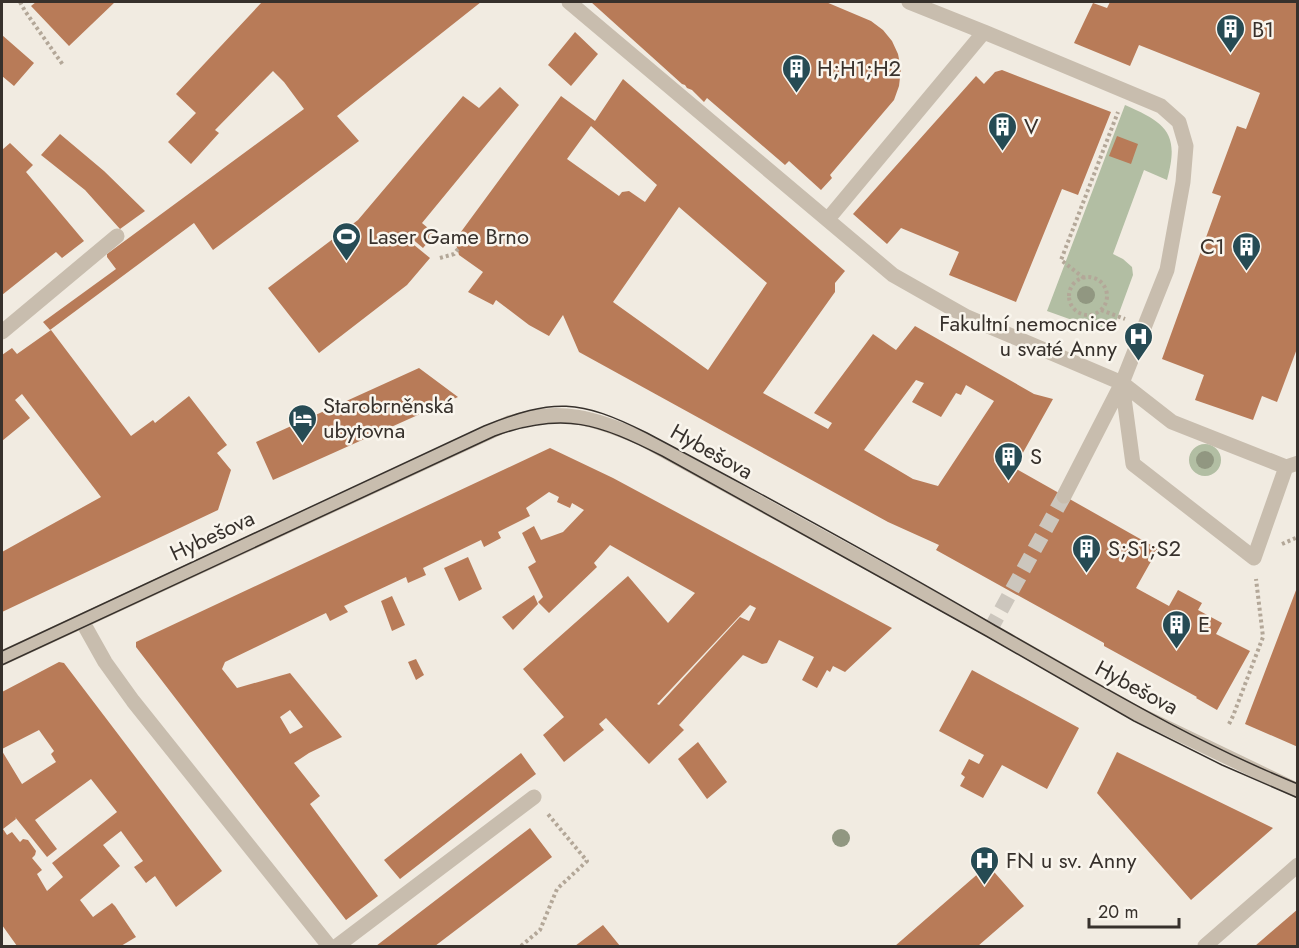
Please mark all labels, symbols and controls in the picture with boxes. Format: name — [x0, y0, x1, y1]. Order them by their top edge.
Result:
building icon: B1 — [1215, 13, 1247, 55]
place label: B1 — [1252, 13, 1274, 45]
building icon: H;H1;H2 — [780, 52, 812, 94]
place label: H;H1;H2 — [817, 52, 901, 84]
building icon: V — [987, 110, 1019, 152]
place label: V — [1024, 110, 1039, 142]
sports icon: Laser Game Brno — [331, 220, 363, 262]
place label: Laser Game Brno — [368, 220, 529, 252]
place label: C1 — [1200, 230, 1225, 262]
building icon: C1 — [1230, 230, 1262, 272]
place label: Fakultní nemocnice u svaté Anny — [939, 307, 1117, 364]
hospital icon: Fakultní nemocnice u svaté Anny — [1122, 320, 1154, 362]
place label: Starobrněnská ubytovna — [323, 389, 454, 446]
hotel icon: Starobrněnská ubytovna — [286, 402, 318, 444]
street label: Hybešova — [665, 415, 759, 487]
building icon: S — [993, 440, 1025, 482]
place label: S — [1030, 440, 1042, 472]
street label: Hybešova — [164, 501, 260, 569]
building icon: S;S1;S2 — [1071, 532, 1103, 574]
place label: S;S1;S2 — [1108, 532, 1181, 564]
building icon: E — [1161, 608, 1193, 650]
place label: E — [1198, 608, 1210, 640]
street label: Hybešova — [1090, 652, 1184, 722]
hospital icon: FN u sv. Anny — [969, 844, 1001, 886]
place label: FN u sv. Anny — [1006, 844, 1137, 876]
scale bar — [1089, 891, 1179, 929]
text: 20 m — [1098, 899, 1138, 925]

